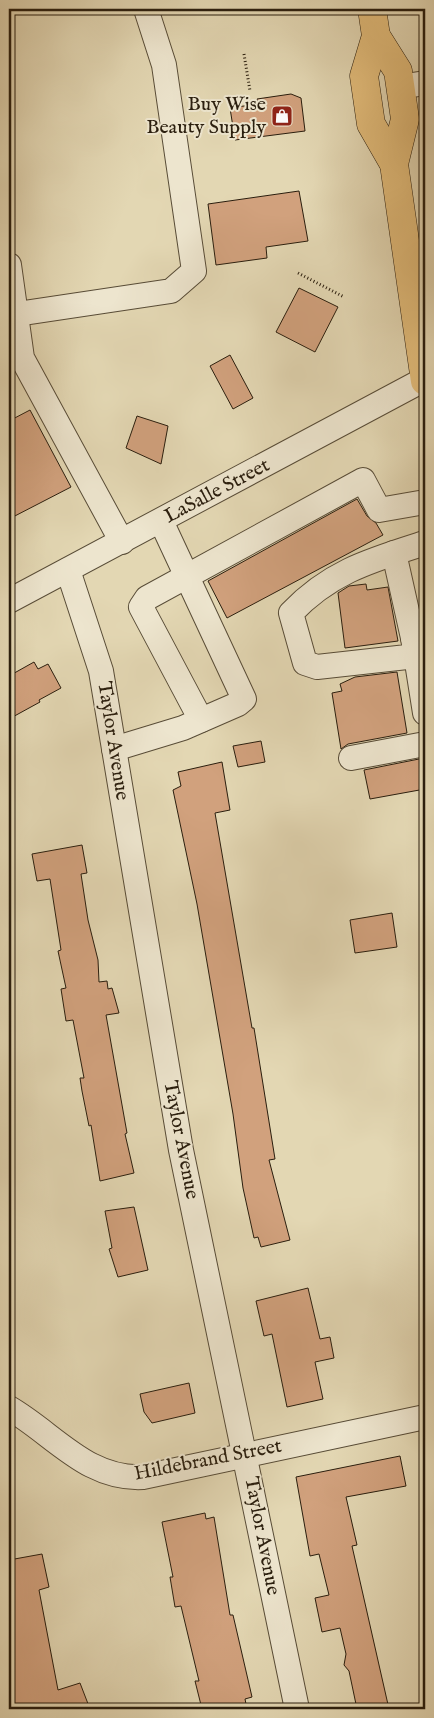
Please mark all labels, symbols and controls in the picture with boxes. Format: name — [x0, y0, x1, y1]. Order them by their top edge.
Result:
place label: Buy Wise Beauty Supply — [146, 92, 266, 140]
shop icon: Buy Wise Beauty Supply — [270, 104, 294, 128]
street label: LaSalle Street — [160, 453, 274, 529]
street label: Taylor Avenue — [91, 680, 135, 802]
street label: Taylor Avenue — [157, 1079, 205, 1201]
street label: Hildebrand Street — [132, 1433, 284, 1487]
street label: Taylor Avenue — [238, 1475, 286, 1597]

